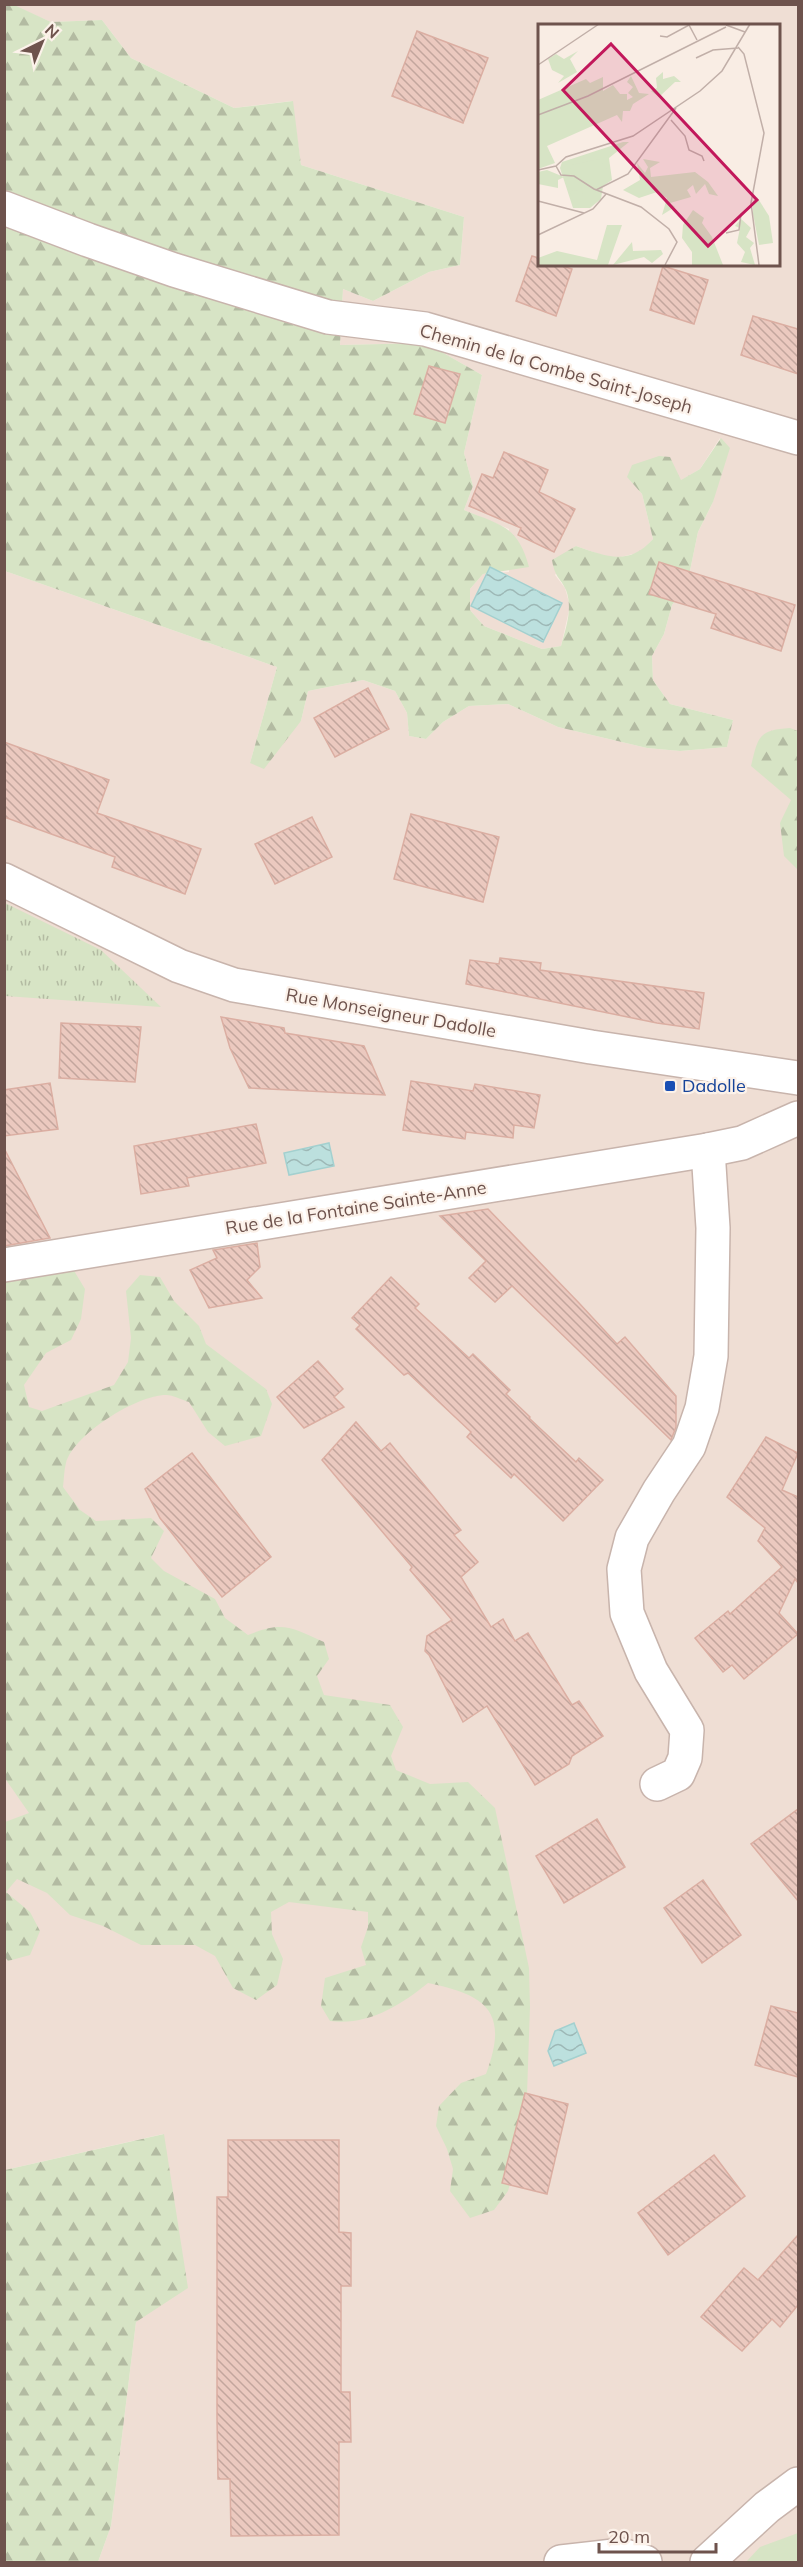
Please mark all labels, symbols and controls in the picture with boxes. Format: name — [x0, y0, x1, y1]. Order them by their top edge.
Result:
north arrow — [12, 12, 72, 72]
text: N — [41, 20, 63, 42]
inset map — [538, 24, 779, 266]
street label: Chemin de la Combe Saint-Joseph — [417, 319, 695, 419]
street label: Rue Monseigneur Dadolle — [284, 983, 498, 1042]
place label: Dadolle — [682, 1074, 746, 1097]
marker: Dadolle — [663, 1079, 677, 1093]
street label: Rue de la Fontaine Sainte-Anne — [224, 1176, 488, 1240]
scale bar — [599, 2516, 716, 2554]
text: 20 m — [608, 2525, 650, 2548]

